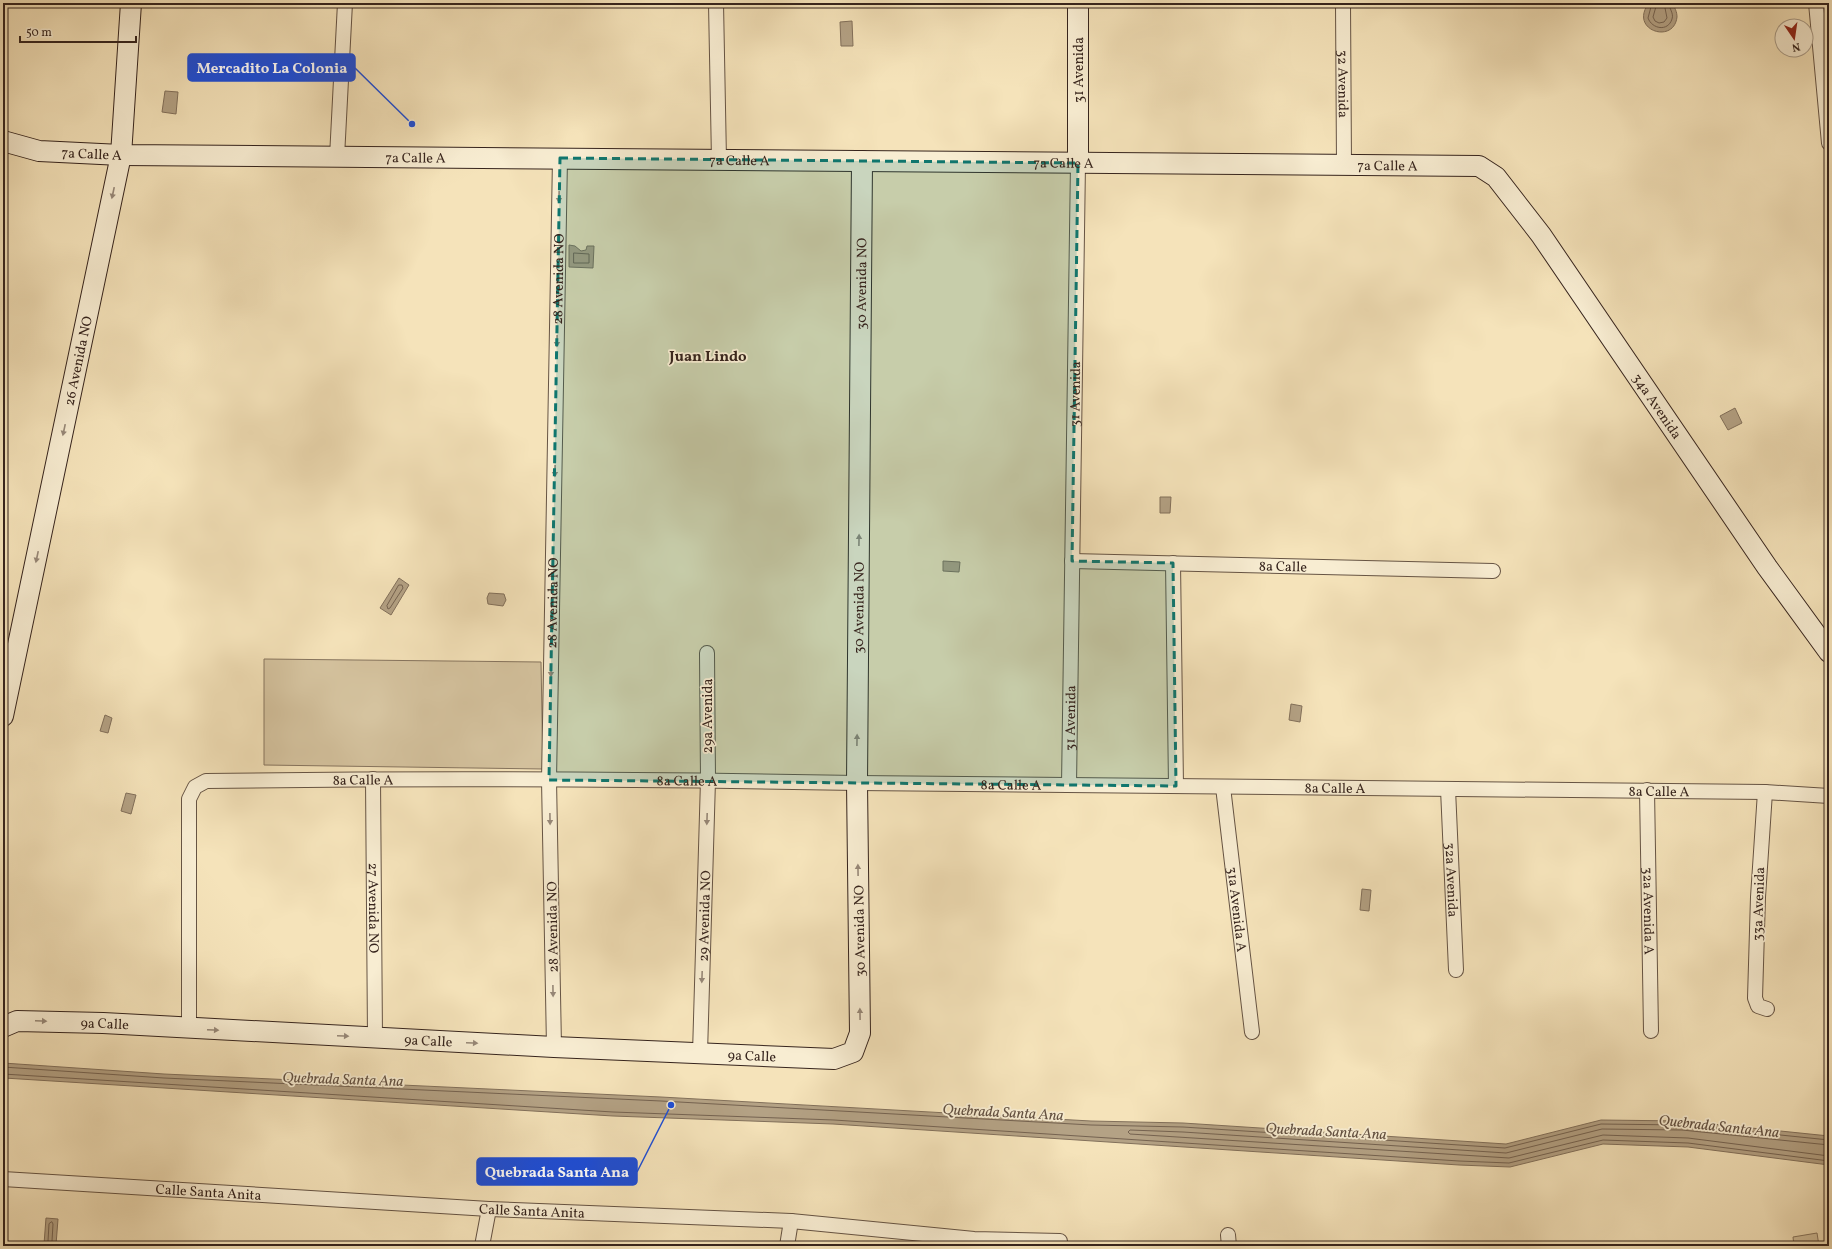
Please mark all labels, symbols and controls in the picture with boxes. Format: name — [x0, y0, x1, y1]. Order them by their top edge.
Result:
scale bar — [20, 18, 136, 44]
north arrow — [1774, 18, 1814, 58]
text: 50 m — [26, 25, 52, 41]
street label: 31 Avenida — [1070, 37, 1089, 103]
text: N — [1790, 38, 1801, 54]
street label: 32 Avenida — [1332, 50, 1352, 118]
callout: Mercadito La Colonia — [188, 54, 355, 81]
text: Mercadito La Colonia — [196, 59, 348, 80]
street label: 7a Calle A — [61, 144, 122, 166]
street label: 7a Calle A — [385, 149, 446, 169]
street label: 7a Calle A — [709, 152, 770, 171]
street label: 7a Calle A — [1033, 154, 1094, 174]
street label: 7a Calle A — [1357, 157, 1418, 177]
one-way arrow — [110, 187, 116, 199]
one-way arrow — [556, 191, 562, 204]
street label: 28 Avenida NO — [549, 233, 570, 325]
street label: 30 Avenida NO — [853, 238, 872, 330]
street label: 26 Avenida NO — [60, 314, 98, 408]
one-way arrow — [554, 335, 560, 348]
district label: Juan Lindo — [668, 347, 747, 368]
street label: 31 Avenida — [1066, 361, 1086, 427]
street label: 34a Avenida — [1627, 370, 1685, 443]
one-way arrow — [60, 424, 66, 436]
one-way arrow — [551, 465, 558, 477]
one-way arrow — [856, 533, 862, 546]
one-way arrow — [33, 551, 39, 563]
street label: 28 Avenida NO — [543, 557, 564, 649]
street label: 8a Calle — [1259, 557, 1308, 578]
street label: 30 Avenida NO — [850, 562, 870, 654]
one-way arrow — [548, 665, 554, 678]
street label: 29a Avenida — [699, 679, 718, 753]
street label: 31 Avenida — [1061, 685, 1081, 751]
one-way arrow — [854, 733, 860, 746]
street label: 8a Calle A — [333, 771, 394, 791]
street label: 8a Calle A — [657, 772, 718, 792]
street label: 8a Calle A — [981, 776, 1042, 796]
street label: 8a Calle A — [1305, 779, 1366, 799]
street label: 8a Calle A — [1629, 783, 1690, 802]
one-way arrow — [547, 813, 553, 826]
one-way arrow — [703, 813, 710, 825]
street label: 32a Avenida — [1439, 842, 1462, 918]
street label: 27 Avenida NO — [363, 863, 382, 953]
one-way arrow — [855, 863, 861, 876]
street label: 31a Avenida A — [1222, 866, 1250, 953]
street label: 32a Avenida A — [1637, 867, 1658, 955]
street label: 33a Avenida — [1749, 867, 1770, 942]
street label: 29 Avenida NO — [695, 870, 716, 962]
street label: 28 Avenida NO — [543, 881, 564, 973]
street label: 30 Avenida NO — [850, 885, 871, 977]
one-way arrow — [699, 971, 706, 983]
one-way arrow — [550, 985, 556, 998]
one-way arrow — [856, 1008, 863, 1020]
street label: 9a Calle — [80, 1014, 130, 1035]
one-way arrow — [35, 1018, 47, 1025]
one-way arrow — [207, 1027, 220, 1033]
street label: 9a Calle — [404, 1031, 453, 1053]
one-way arrow — [337, 1033, 349, 1040]
one-way arrow — [466, 1039, 478, 1046]
street label: 9a Calle — [727, 1046, 777, 1068]
water label: Quebrada Santa Ana — [282, 1068, 404, 1093]
water label: Quebrada Santa Ana — [942, 1100, 1064, 1127]
water label: Quebrada Santa Ana — [1657, 1111, 1780, 1144]
water label: Quebrada Santa Ana — [1265, 1119, 1387, 1146]
callout: Quebrada Santa Ana — [477, 1158, 637, 1185]
text: Quebrada Santa Ana — [485, 1163, 629, 1184]
street label: Calle Santa Anita — [155, 1180, 262, 1206]
street label: Calle Santa Anita — [478, 1200, 585, 1224]

